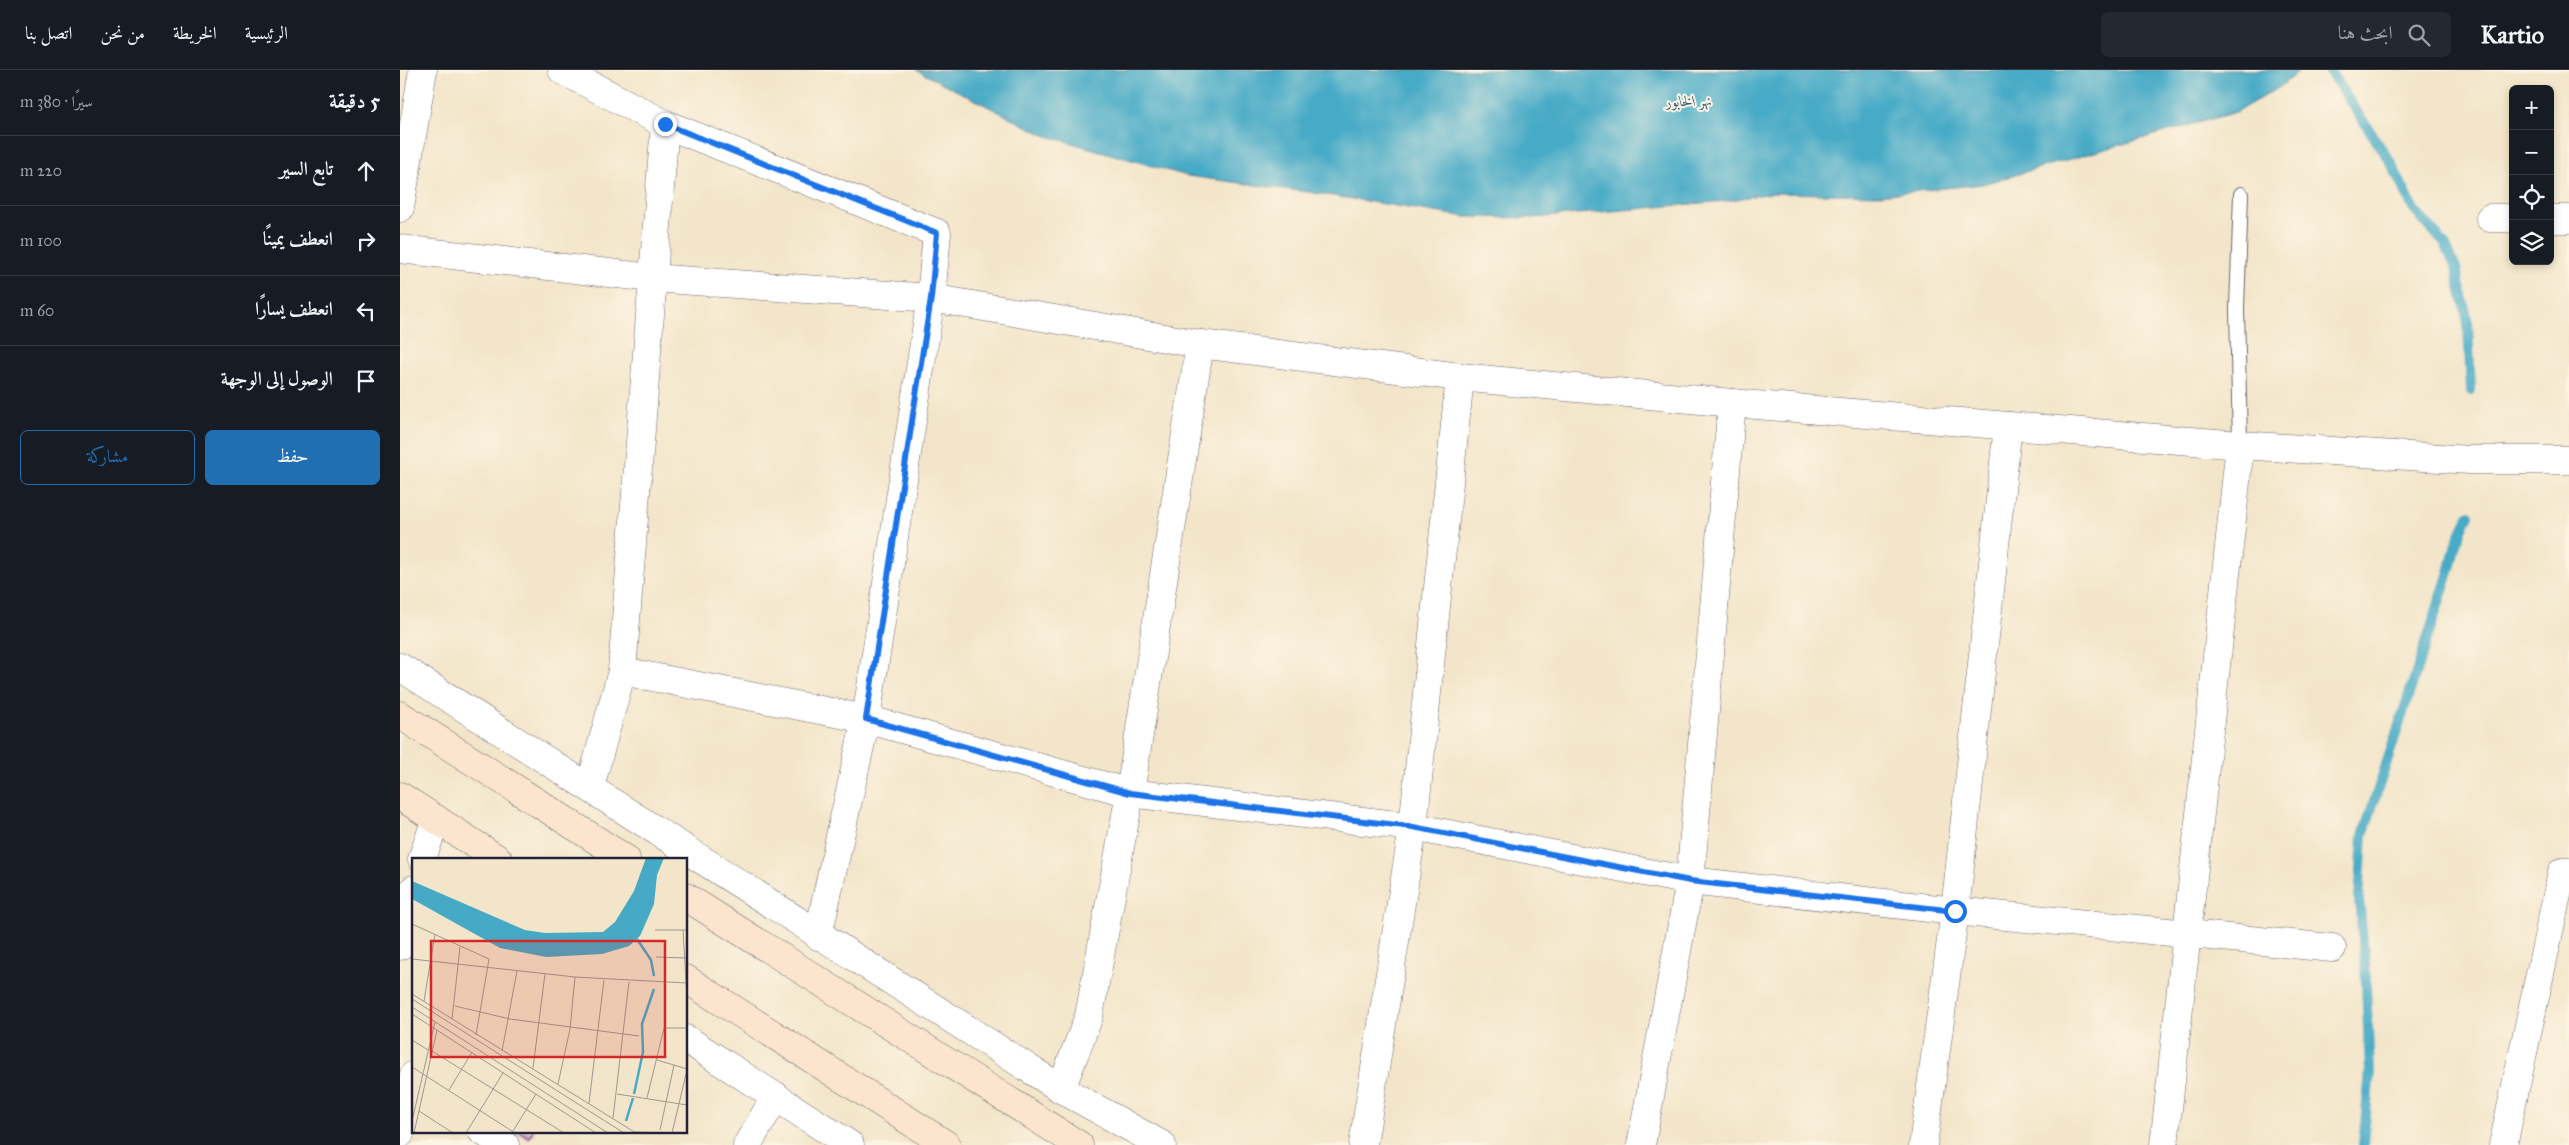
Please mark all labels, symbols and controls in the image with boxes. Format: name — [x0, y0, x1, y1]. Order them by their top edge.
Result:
search box — [2101, 12, 2451, 57]
text: Kartio — [2481, 20, 2544, 50]
text: ابحث هنا — [2338, 21, 2393, 44]
icon: search — [2405, 21, 2433, 49]
text: اتصل بنا — [25, 22, 72, 44]
text: من نحن — [100, 22, 145, 44]
text: الخريطة — [173, 22, 217, 44]
text: الرئيسية — [245, 22, 288, 44]
map controls — [2509, 85, 2554, 265]
button: + — [2509, 85, 2554, 130]
text: 5 دقيقة — [329, 88, 380, 114]
text: سيرًا · 380 m — [20, 92, 93, 111]
water label: نهر الخابور — [1665, 92, 1712, 111]
route end — [654, 113, 677, 136]
button: − — [2509, 130, 2554, 175]
text: تابع السير — [279, 157, 333, 180]
icon: ahead — [352, 157, 380, 185]
text: 220 m — [20, 161, 62, 180]
button: locate — [2509, 175, 2554, 220]
button: layers — [2509, 220, 2554, 265]
text: انعطف يمينًا — [263, 227, 333, 250]
icon: right — [352, 227, 380, 255]
text: 100 m — [20, 231, 62, 250]
text: انعطف يسارًا — [255, 297, 333, 320]
icon: left — [352, 297, 380, 325]
text: 60 m — [20, 301, 54, 320]
text: الوصول إلى الوجهة — [221, 367, 333, 390]
icon: arrive — [352, 367, 380, 395]
button: مشاركة — [20, 430, 195, 485]
button: حفظ — [205, 430, 380, 485]
inset map — [412, 858, 688, 1132]
route start — [1944, 900, 1967, 923]

